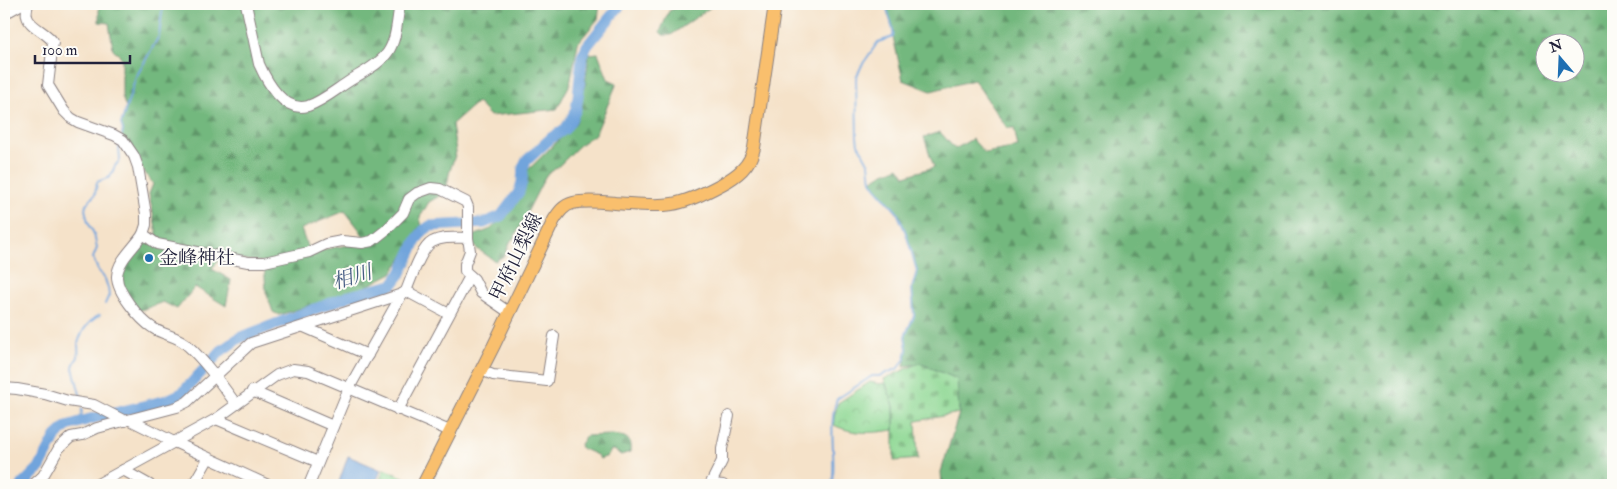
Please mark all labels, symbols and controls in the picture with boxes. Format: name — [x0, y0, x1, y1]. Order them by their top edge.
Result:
scale bar — [35, 32, 130, 64]
north arrow — [1534, 32, 1584, 82]
text: N — [1546, 36, 1565, 57]
text: 100 m — [42, 41, 78, 60]
street label: 甲府山梨線 — [484, 209, 548, 305]
place label: 金峰神社 — [159, 246, 235, 270]
marker: 金峰神社 — [143, 252, 155, 264]
water label: 相川 — [329, 259, 377, 295]

